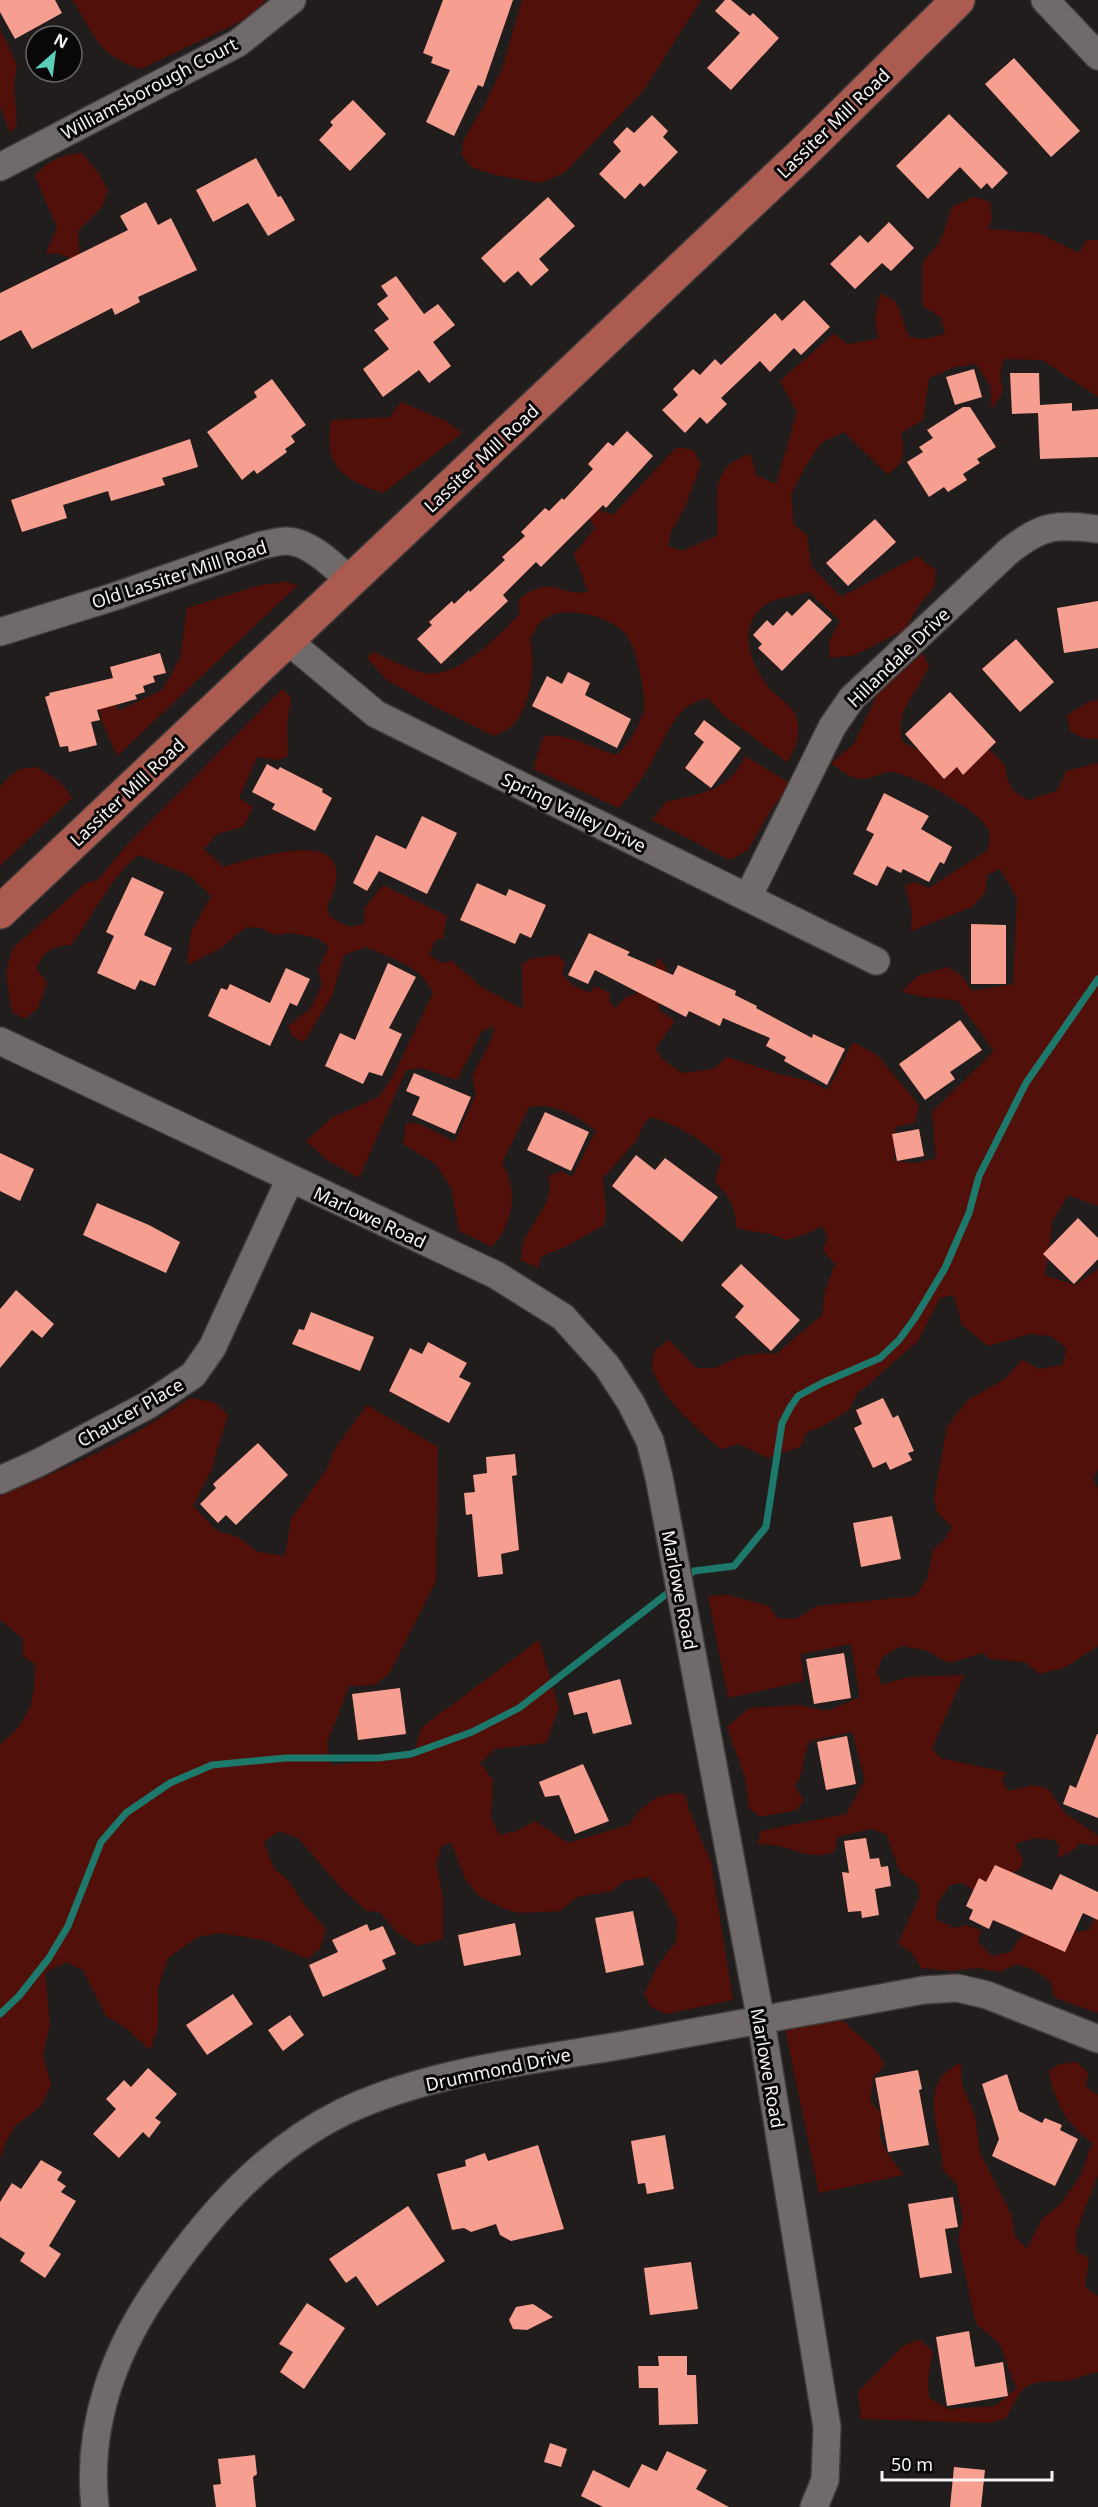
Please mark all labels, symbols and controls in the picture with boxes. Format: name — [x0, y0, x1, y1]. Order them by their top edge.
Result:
north arrow — [24, 24, 84, 84]
text: N — [50, 28, 72, 54]
street label: Williamsborough Court — [57, 31, 242, 145]
street label: Lassiter Mill Road — [771, 63, 895, 183]
street label: Lassiter Mill Road — [419, 399, 543, 517]
street label: Old Lassiter Mill Road — [88, 534, 270, 614]
street label: Hillandale Drive — [842, 602, 954, 712]
street label: Lassiter Mill Road — [65, 733, 189, 851]
street label: Spring Valley Drive — [498, 767, 650, 857]
street label: Marlowe Road — [310, 1180, 430, 1254]
street label: Chaucer Place — [72, 1372, 188, 1452]
street label: Marlowe Road — [657, 1528, 703, 1652]
street label: Marlowe Road — [746, 2006, 790, 2130]
street label: Drummond Drive — [423, 2042, 573, 2096]
scale bar — [882, 2444, 1052, 2482]
text: 50 m — [891, 2452, 933, 2476]

